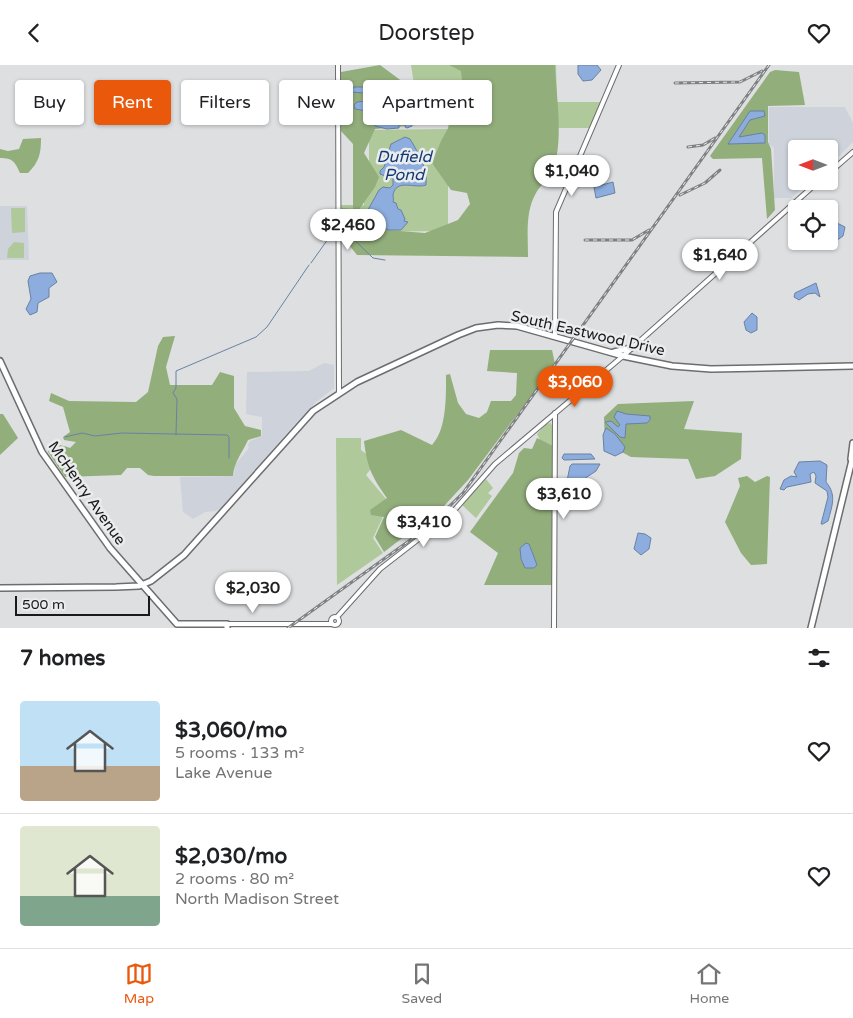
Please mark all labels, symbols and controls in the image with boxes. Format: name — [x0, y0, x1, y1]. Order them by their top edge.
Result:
icon: back — [20, 19, 48, 47]
icon: heart — [805, 19, 833, 47]
text: Doorstep — [378, 20, 475, 46]
chip: Buy — [15, 80, 84, 125]
chip: Rent — [94, 80, 171, 125]
chip: Filters — [181, 80, 269, 125]
chip: New — [279, 80, 353, 125]
chip: Apartment — [363, 80, 492, 125]
north arrow — [788, 140, 838, 190]
map controls — [788, 140, 838, 250]
water label: Dufield Pond — [377, 147, 433, 185]
pin: $1,040 — [531, 155, 613, 197]
text: $1,040 — [545, 161, 599, 181]
button: locate — [788, 200, 838, 250]
pin: $2,460 — [307, 209, 389, 251]
text: $2,460 — [321, 215, 375, 235]
pin: $1,640 — [679, 239, 761, 281]
text: $1,640 — [693, 245, 747, 265]
street label: South Eastwood Drive — [509, 307, 667, 359]
pin: $3,060 — [534, 365, 616, 408]
text: $3,060 — [548, 372, 602, 392]
street label: McHenry Avenue — [45, 438, 129, 548]
pin: $3,610 — [523, 477, 605, 520]
text: $3,610 — [537, 484, 591, 504]
pin: $3,410 — [383, 505, 465, 548]
text: $3,410 — [397, 512, 451, 532]
pin: $2,030 — [212, 571, 294, 614]
text: $2,030 — [226, 578, 280, 598]
scale bar — [15, 593, 150, 616]
text: 500 m — [22, 596, 65, 613]
icon: filters — [805, 644, 833, 672]
text: 7 homes — [20, 646, 105, 671]
text: $3,060/mo — [175, 718, 287, 743]
icon: home — [60, 721, 120, 781]
icon: heart — [805, 737, 833, 765]
text: 5 rooms · 133 m² — [175, 743, 304, 763]
text: Lake Avenue — [175, 763, 272, 783]
text: $2,030/mo — [175, 844, 287, 869]
icon: home — [60, 846, 120, 906]
icon: heart — [805, 862, 833, 890]
text: 2 rooms · 80 m² — [175, 869, 294, 889]
text: North Madison Street — [175, 889, 339, 909]
tab: Map — [124, 960, 154, 1007]
tab: Saved — [402, 960, 442, 1007]
tab: Home — [690, 960, 729, 1007]

